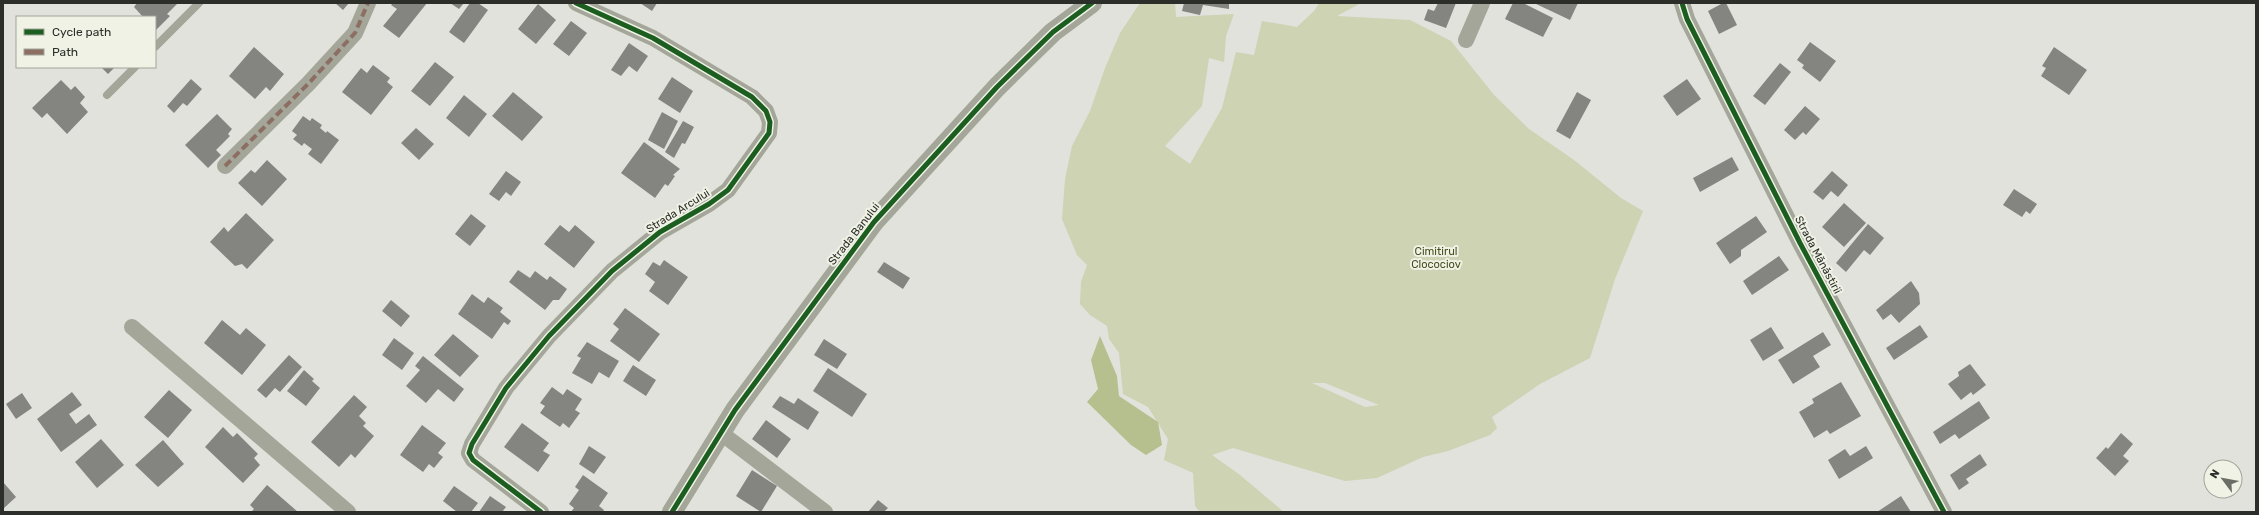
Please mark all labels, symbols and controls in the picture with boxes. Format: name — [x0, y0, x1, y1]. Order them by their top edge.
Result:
legend — [16, 16, 156, 68]
text: Cycle path — [52, 25, 111, 39]
text: Path — [52, 45, 78, 59]
street label: Strada Arcului — [644, 186, 712, 236]
street label: Strada Banului — [826, 200, 882, 268]
street label: Strada Mănăstirii — [1792, 214, 1844, 296]
park label: Cimitirul Clocociov — [1411, 245, 1461, 271]
north arrow — [2203, 459, 2243, 499]
text: N — [2207, 467, 2223, 481]

